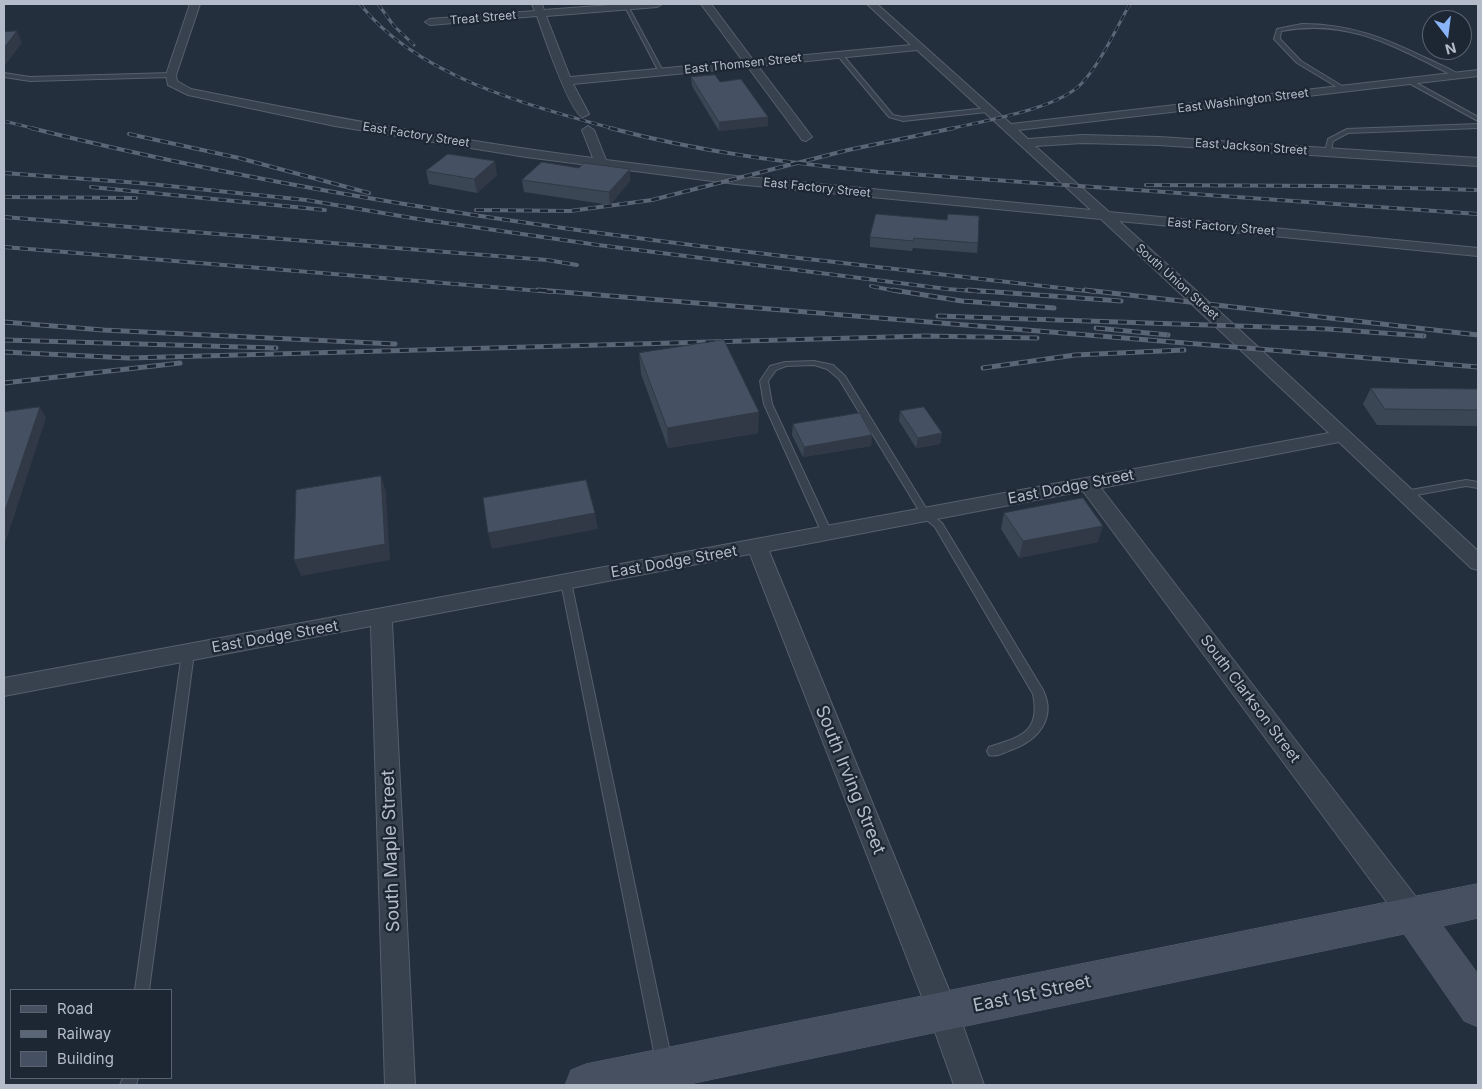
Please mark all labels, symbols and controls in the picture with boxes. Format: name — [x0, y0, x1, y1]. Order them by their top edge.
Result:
street label: Treat Street — [449, 8, 517, 28]
north arrow — [1422, 10, 1472, 60]
text: N — [1443, 39, 1458, 59]
street label: East Thomsen Street — [684, 51, 802, 77]
street label: East Washington Street — [1177, 86, 1309, 116]
street label: East Factory Street — [362, 119, 470, 151]
street label: East Jackson Street — [1194, 136, 1308, 158]
street label: East Factory Street — [763, 175, 871, 201]
street label: East Factory Street — [1167, 215, 1275, 239]
street label: South Union Street — [1132, 241, 1222, 323]
street label: East Dodge Street — [1006, 466, 1136, 508]
street label: East Dodge Street — [609, 542, 739, 582]
street label: East Dodge Street — [210, 617, 340, 657]
street label: South Clarkson Street — [1196, 632, 1304, 766]
street label: South Irving Street — [810, 702, 890, 858]
street label: South Maple Street — [377, 769, 405, 933]
street label: East 1st Street — [971, 971, 1093, 1017]
legend — [10, 989, 172, 1079]
text: Road — [57, 999, 93, 1018]
text: Railway — [57, 1024, 111, 1043]
text: Building — [57, 1049, 114, 1068]

